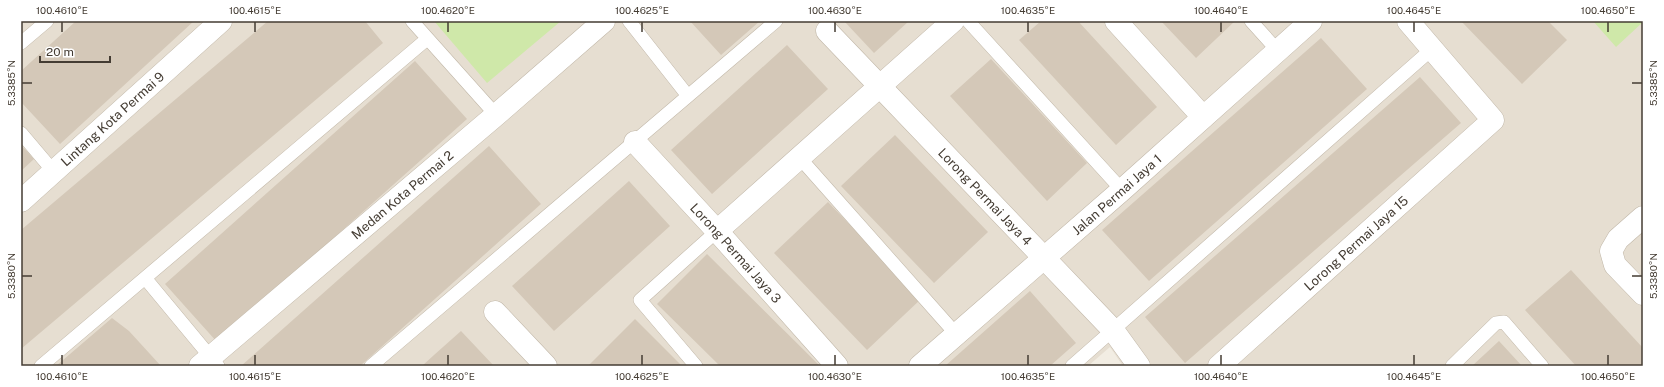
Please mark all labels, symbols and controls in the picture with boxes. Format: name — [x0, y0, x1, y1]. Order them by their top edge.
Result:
text: 100.4610°E — [36, 4, 88, 16]
text: 100.4615°E — [229, 4, 281, 16]
text: 100.4620°E — [421, 4, 475, 16]
text: 100.4625°E — [615, 4, 669, 16]
text: 100.4630°E — [808, 4, 862, 16]
text: 100.4635°E — [1001, 4, 1055, 16]
text: 100.4640°E — [1194, 4, 1248, 16]
text: 100.4645°E — [1387, 4, 1441, 16]
text: 100.4650°E — [1581, 4, 1635, 16]
scale bar — [40, 38, 110, 64]
text: 20 m — [46, 45, 74, 59]
text: 5.3385°N — [5, 60, 17, 106]
text: 5.3385°N — [1647, 60, 1659, 106]
street label: Lintang Kota Permai 9 — [58, 69, 167, 169]
street label: Lorong Permai Jaya 4 — [935, 145, 1035, 248]
street label: Medan Kota Permai 2 — [349, 148, 457, 242]
street label: Jalan Permai Jaya 1 — [1069, 151, 1165, 238]
street label: Lorong Permai Jaya 15 — [1301, 193, 1411, 294]
street label: Lorong Permai Jaya 3 — [687, 200, 784, 306]
text: 5.3380°N — [5, 253, 17, 299]
text: 5.3380°N — [1647, 253, 1659, 299]
text: 100.4610°E — [36, 370, 88, 382]
text: 100.4615°E — [229, 370, 281, 382]
text: 100.4620°E — [421, 370, 475, 382]
text: 100.4625°E — [615, 370, 669, 382]
text: 100.4630°E — [808, 370, 862, 382]
text: 100.4635°E — [1001, 370, 1055, 382]
text: 100.4640°E — [1194, 370, 1248, 382]
text: 100.4645°E — [1387, 370, 1441, 382]
text: 100.4650°E — [1581, 370, 1635, 382]

